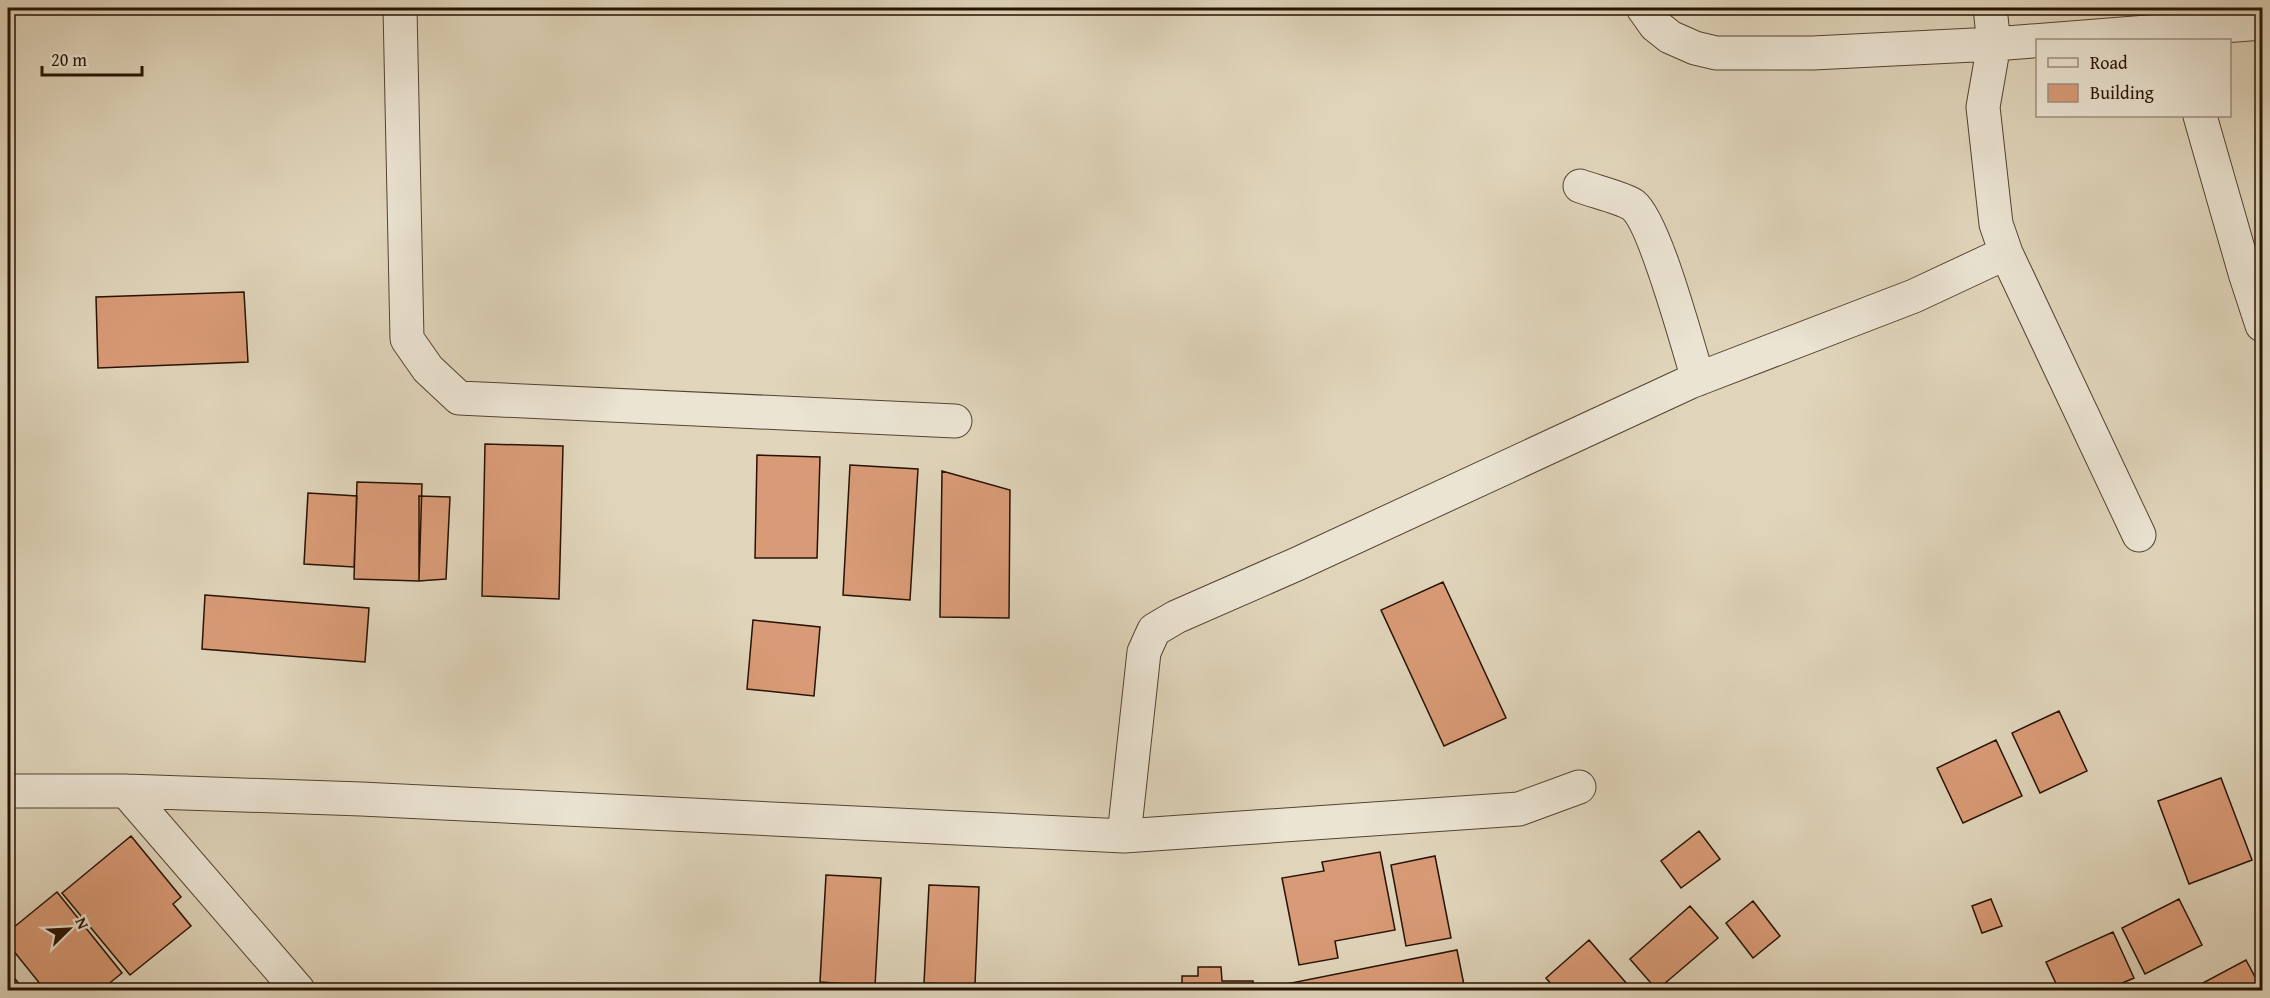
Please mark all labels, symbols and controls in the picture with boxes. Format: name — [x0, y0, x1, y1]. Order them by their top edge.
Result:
scale bar — [42, 39, 142, 77]
legend — [2036, 39, 2231, 117]
text: 20 m — [51, 46, 87, 73]
text: Road — [2090, 49, 2128, 76]
text: Building — [2090, 79, 2154, 106]
north arrow — [39, 899, 99, 959]
text: N — [70, 913, 96, 933]

